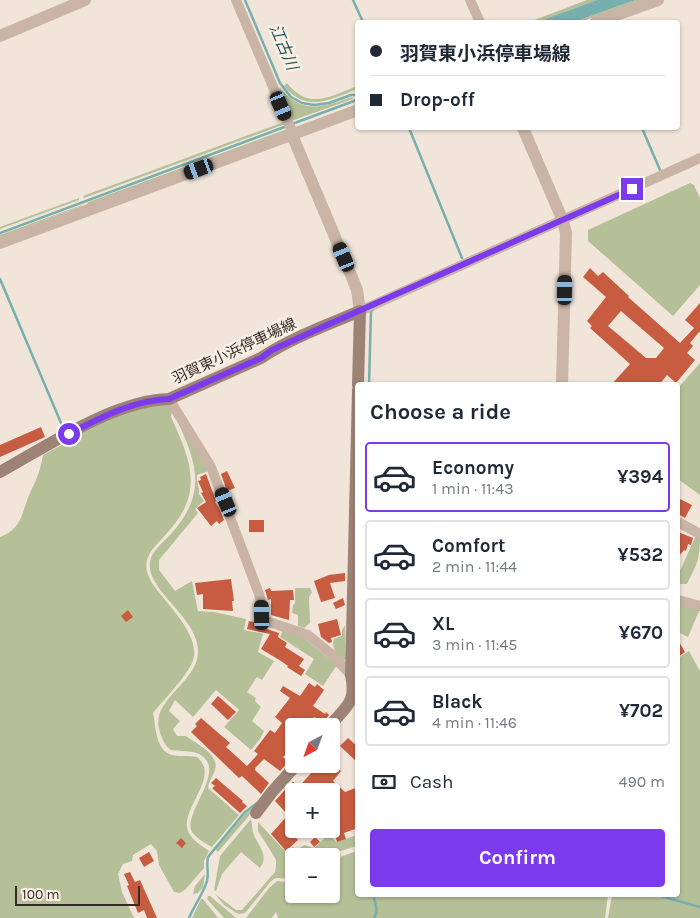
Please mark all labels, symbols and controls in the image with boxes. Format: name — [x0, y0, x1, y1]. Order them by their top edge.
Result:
water label: 江古川 — [266, 21, 303, 75]
text: 羽賀東小浜停車場線 — [400, 43, 571, 65]
car — [268, 89, 293, 123]
text: Drop-off — [400, 89, 475, 111]
car — [182, 157, 215, 181]
route end — [621, 178, 643, 200]
car — [331, 240, 356, 274]
car — [557, 275, 572, 305]
street label: 羽賀東小浜停車場線 — [169, 314, 299, 388]
text: Choose a ride — [370, 399, 511, 425]
route start — [58, 423, 80, 445]
icon: car — [372, 455, 417, 500]
text: Economy — [432, 457, 514, 479]
text: ¥394 — [617, 466, 663, 488]
text: 1 min · 11:43 — [432, 479, 514, 498]
car — [213, 485, 238, 519]
icon: car — [372, 533, 417, 578]
text: Comfort — [432, 535, 506, 557]
text: ¥532 — [617, 544, 663, 566]
text: 2 min · 11:44 — [432, 557, 517, 576]
car — [254, 600, 269, 630]
icon: car — [372, 611, 417, 656]
text: XL — [432, 613, 454, 635]
text: ¥670 — [619, 622, 663, 644]
text: 3 min · 11:45 — [432, 635, 517, 654]
icon: car — [372, 689, 417, 734]
text: Black — [432, 691, 483, 713]
text: ¥702 — [619, 700, 663, 722]
text: 4 min · 11:46 — [432, 713, 517, 732]
north arrow — [285, 718, 340, 772]
map controls — [285, 718, 340, 903]
icon: cash — [370, 768, 398, 796]
text: Cash — [410, 771, 454, 793]
text: 490 m — [619, 772, 665, 791]
button: + — [285, 783, 340, 838]
button: Confirm — [370, 829, 665, 887]
button: − — [285, 848, 340, 903]
scale bar — [15, 883, 140, 906]
text: 100 m — [22, 886, 60, 903]

